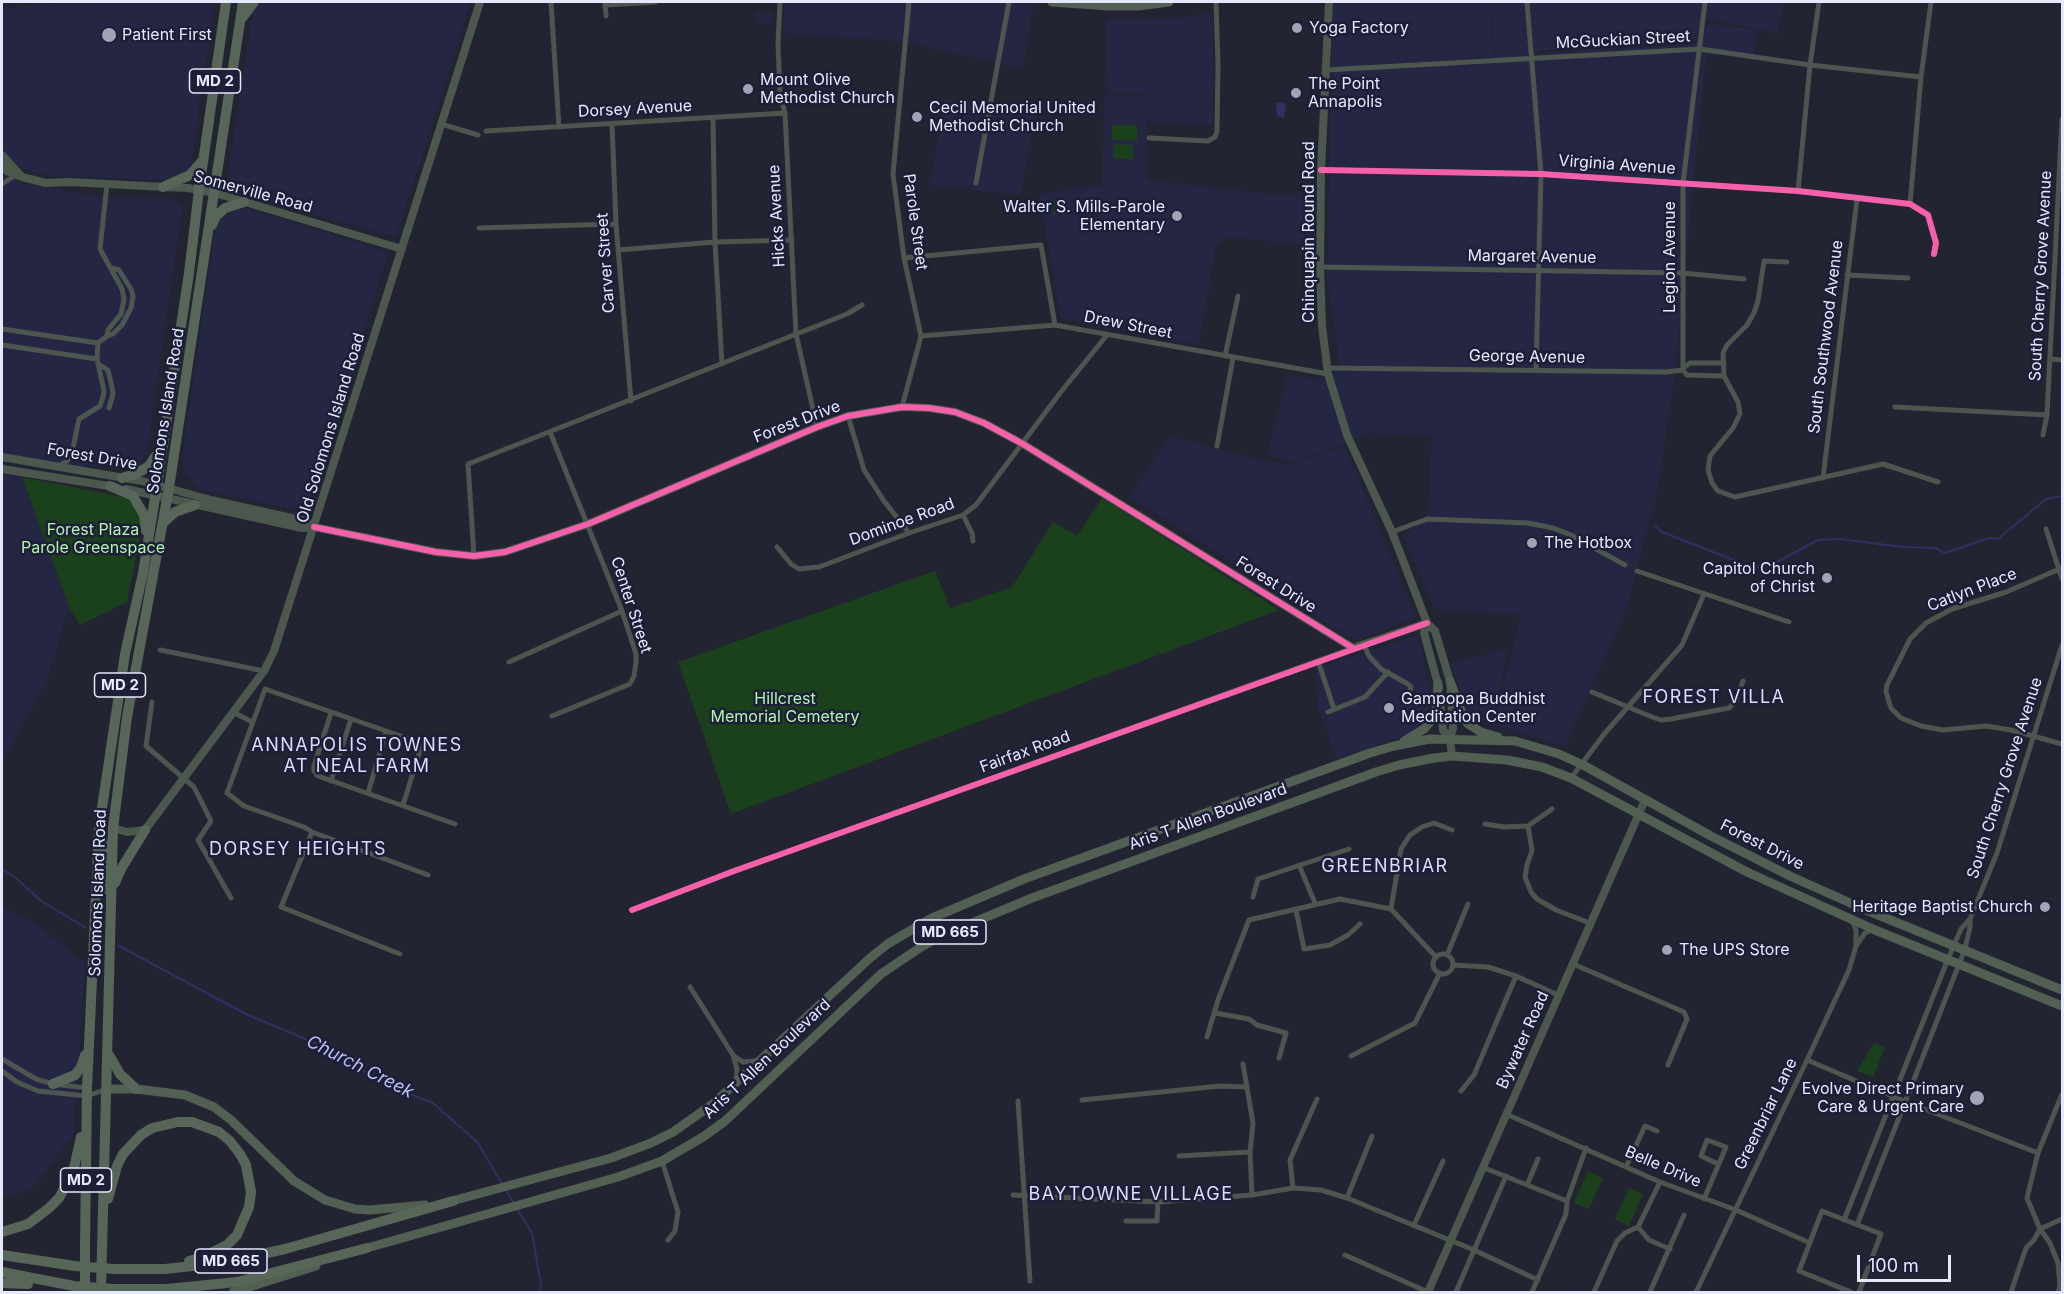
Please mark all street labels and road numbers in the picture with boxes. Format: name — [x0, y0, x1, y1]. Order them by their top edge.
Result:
street label: McGuckian Street — [1555, 27, 1691, 53]
road number: MD 2 — [190, 69, 240, 93]
street label: Dorsey Avenue — [577, 96, 693, 122]
street label: Chinquapin Round Road — [1299, 141, 1319, 323]
street label: Virginia Avenue — [1558, 151, 1676, 179]
street label: Hicks Avenue — [765, 164, 789, 268]
street label: Somerville Road — [191, 167, 315, 217]
street label: South Cherry Grove Avenue — [2026, 170, 2056, 382]
street label: Parole Street — [899, 172, 931, 272]
street label: Legion Avenue — [1660, 201, 1680, 313]
street label: Carver Street — [593, 212, 619, 314]
street label: South Southwood Avenue — [1805, 239, 1847, 435]
street label: Margaret Avenue — [1467, 246, 1597, 268]
street label: Drew Street — [1082, 307, 1174, 343]
street label: Solomons Island Road — [143, 327, 189, 495]
street label: Old Solomons Island Road — [293, 331, 369, 525]
street label: George Avenue — [1469, 346, 1585, 368]
street label: Forest Drive — [751, 397, 843, 447]
street label: Forest Drive — [45, 440, 139, 474]
street label: Dominoe Road — [847, 494, 957, 550]
street label: Forest Drive — [1232, 553, 1320, 617]
street label: Center Street — [606, 554, 656, 656]
street label: Catlyn Place — [1925, 564, 2019, 616]
road number: MD 2 — [94, 673, 146, 697]
street label: South Cherry Grove Avenue — [1963, 675, 2047, 881]
street label: Fairfax Road — [977, 727, 1073, 777]
street label: Aris T Allen Boulevard — [1126, 779, 1290, 855]
street label: Solomons Island Road — [85, 809, 111, 977]
street label: Forest Drive — [1717, 816, 1807, 874]
road number: MD 665 — [914, 920, 986, 944]
street label: Bywater Road — [1493, 988, 1553, 1092]
street label: Aris T Allen Boulevard — [699, 995, 835, 1123]
street label: Greenbriar Lane — [1731, 1055, 1801, 1173]
street label: Belle Drive — [1622, 1142, 1704, 1192]
road number: MD 2 — [60, 1168, 112, 1192]
road number: MD 665 — [195, 1249, 267, 1273]

